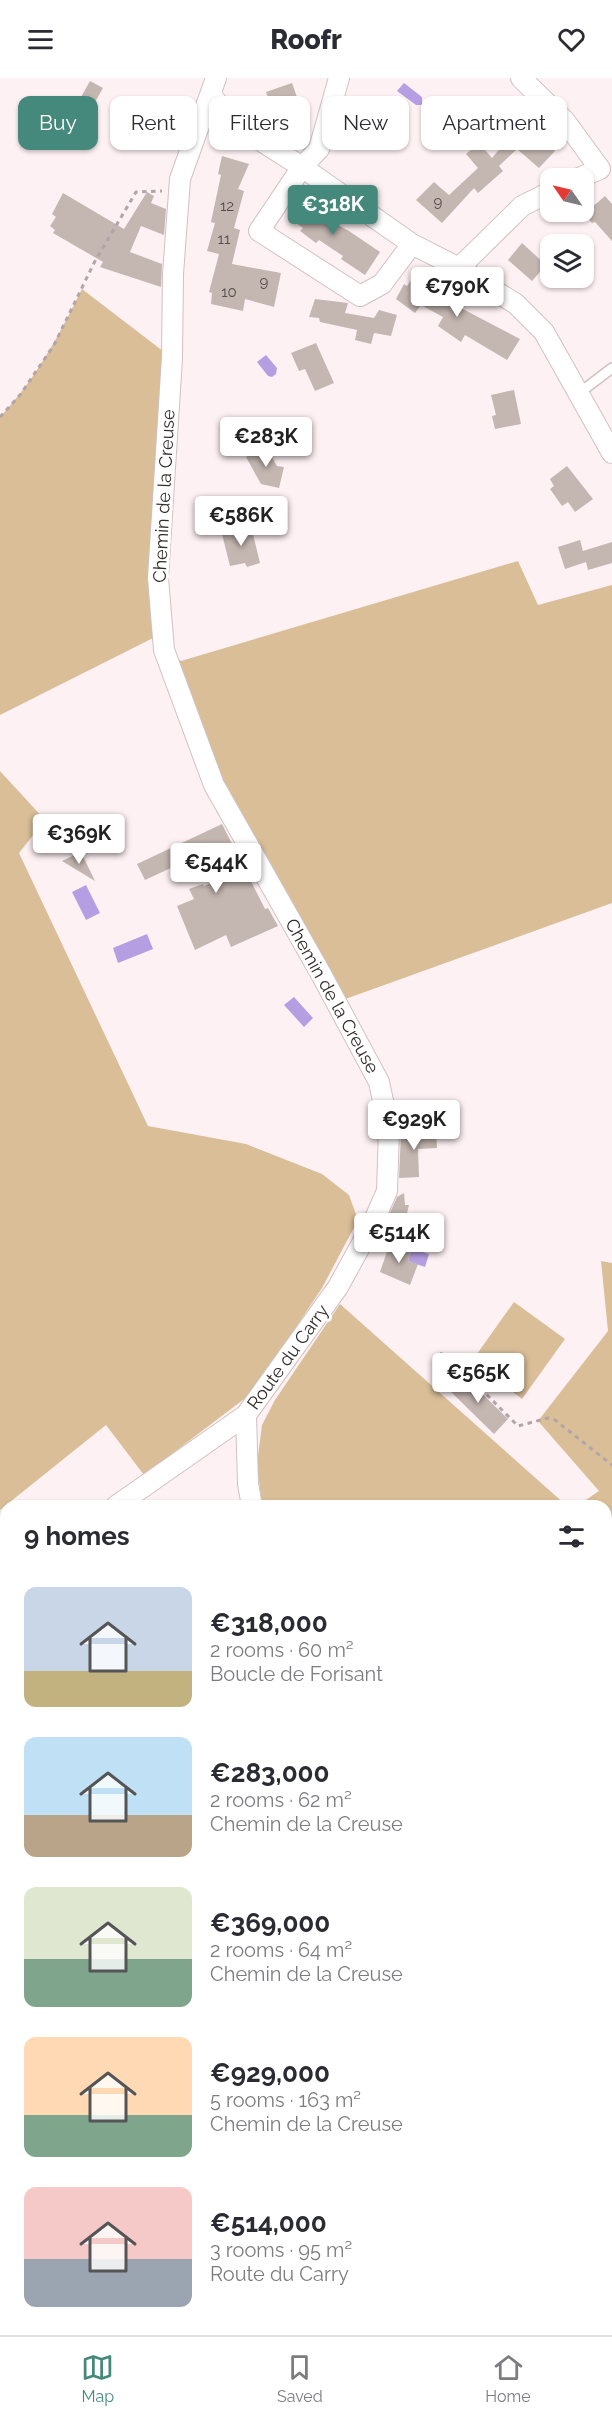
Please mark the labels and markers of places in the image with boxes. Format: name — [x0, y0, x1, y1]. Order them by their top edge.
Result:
pin: €318K — [291, 185, 375, 236]
pin: €790K — [415, 267, 499, 318]
pin: €283K — [224, 417, 308, 468]
pin: €586K — [199, 496, 283, 547]
pin: €369K — [37, 814, 121, 865]
pin: €544K — [174, 843, 258, 894]
pin: €929K — [372, 1100, 456, 1151]
pin: €514K — [357, 1213, 441, 1264]
pin: €565K — [436, 1353, 520, 1404]

